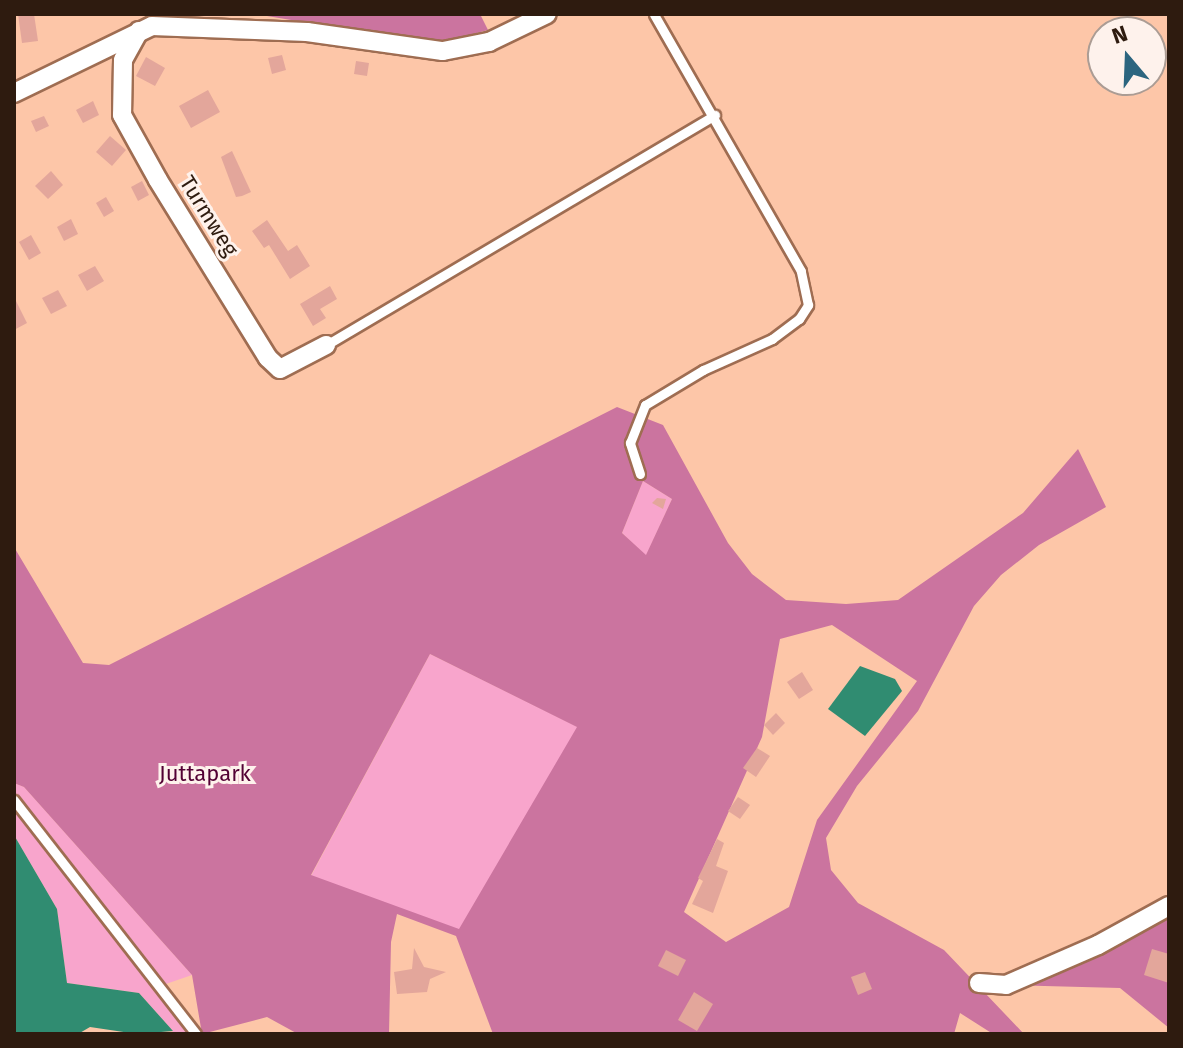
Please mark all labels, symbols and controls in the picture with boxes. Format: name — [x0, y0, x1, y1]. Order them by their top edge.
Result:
north arrow — [1087, 16, 1167, 96]
text: N — [1108, 20, 1131, 50]
street label: Turmweg — [174, 171, 244, 261]
park label: Juttapark — [159, 761, 251, 787]

